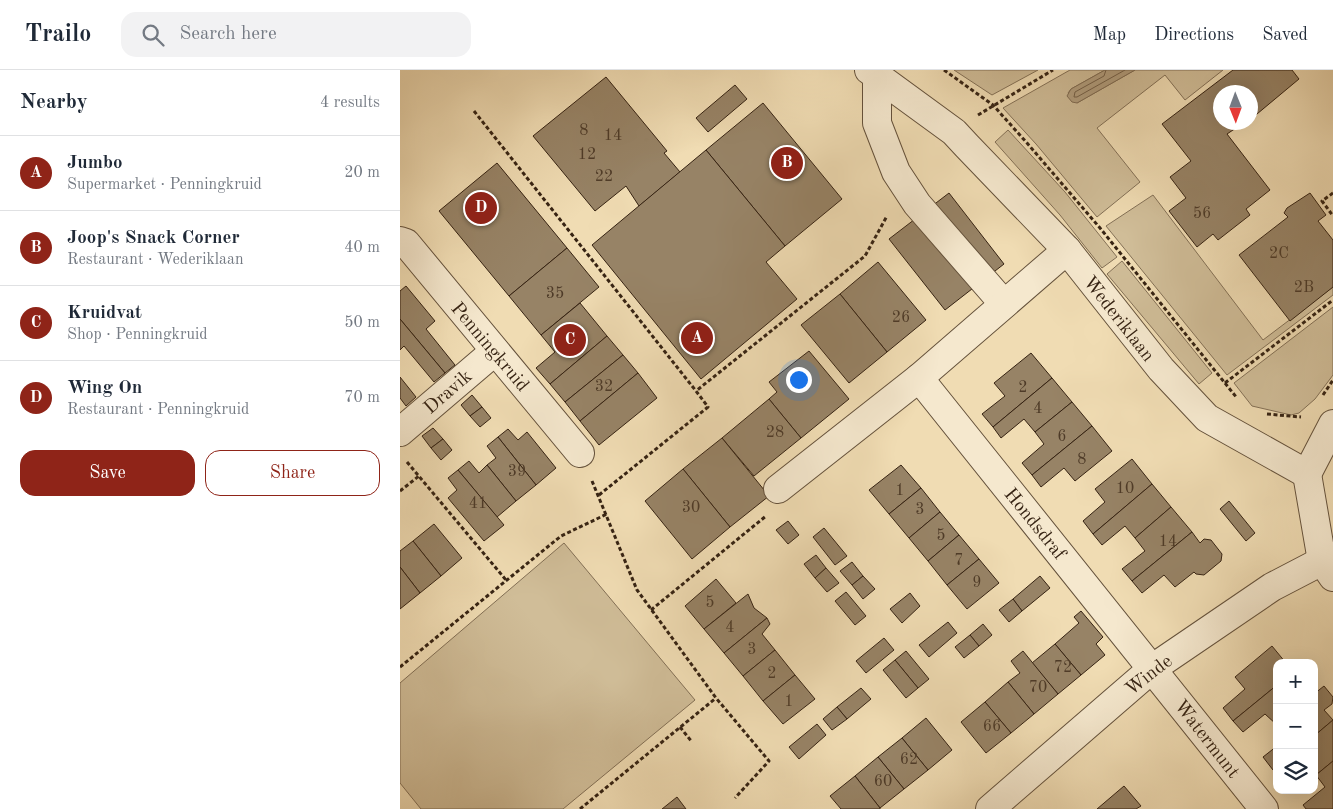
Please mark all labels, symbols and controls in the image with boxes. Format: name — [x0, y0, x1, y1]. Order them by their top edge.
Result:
search box — [121, 12, 471, 57]
icon: search — [139, 21, 167, 49]
text: Trailo — [25, 23, 91, 47]
text: Search here — [179, 25, 277, 44]
text: Map — [1093, 26, 1126, 44]
text: Directions — [1154, 26, 1234, 44]
text: Saved — [1262, 26, 1308, 44]
north arrow — [1213, 85, 1258, 130]
text: Nearby — [20, 92, 88, 113]
text: 4 results — [320, 95, 380, 111]
house number: 8 — [579, 123, 589, 139]
house number: 14 — [604, 128, 622, 144]
pin: B — [771, 144, 803, 182]
house number: 12 — [578, 147, 596, 163]
text: Jumbo — [67, 154, 123, 173]
text: A — [30, 165, 42, 181]
text: 20 m — [344, 165, 380, 181]
house number: 22 — [595, 169, 613, 185]
text: Supermarket · Penningkruid — [67, 177, 262, 193]
pin: D — [465, 189, 497, 227]
house number: 56 — [1193, 206, 1211, 222]
text: Joop's Snack Corner — [67, 229, 240, 248]
text: B — [30, 240, 42, 256]
text: 40 m — [344, 240, 380, 256]
house number: 2C — [1269, 246, 1289, 262]
text: Restaurant · Wederiklaan — [67, 252, 244, 268]
street label: Wederiklaan — [1079, 273, 1157, 366]
house number: 2B — [1294, 280, 1314, 296]
house number: 35 — [546, 286, 564, 302]
street label: Penningkruid — [447, 299, 532, 396]
text: Kruidvat — [67, 304, 142, 323]
house number: 26 — [892, 310, 910, 326]
text: C — [31, 315, 41, 331]
text: 50 m — [344, 315, 380, 331]
pin: A — [681, 319, 713, 357]
pin: C — [554, 321, 586, 359]
text: Shop · Penningkruid — [67, 327, 208, 343]
street label: Dravik — [421, 367, 476, 419]
your location — [786, 367, 812, 393]
text: Wing On — [67, 379, 142, 398]
house number: 32 — [595, 379, 613, 395]
house number: 2 — [1018, 380, 1028, 396]
text: D — [30, 390, 42, 406]
text: 70 m — [344, 390, 380, 406]
house number: 4 — [1033, 401, 1043, 417]
text: Restaurant · Penningkruid — [67, 402, 249, 418]
house number: 28 — [766, 425, 784, 441]
house number: 6 — [1057, 429, 1067, 445]
button: Save — [20, 450, 195, 496]
button: Share — [205, 450, 380, 496]
house number: 8 — [1077, 452, 1087, 468]
house number: 39 — [508, 464, 526, 480]
house number: 10 — [1116, 481, 1134, 497]
house number: 1 — [895, 483, 905, 499]
street label: Hondsdraf — [1000, 485, 1069, 565]
house number: 41 — [469, 496, 487, 512]
house number: 30 — [682, 500, 700, 516]
house number: 3 — [915, 502, 925, 518]
house number: 5 — [936, 528, 946, 544]
house number: 14 — [1159, 534, 1177, 550]
house number: 7 — [954, 553, 964, 569]
house number: 9 — [972, 575, 982, 591]
house number: 5 — [705, 595, 715, 611]
house number: 4 — [725, 620, 735, 636]
house number: 3 — [747, 642, 757, 658]
street label: Winde — [1123, 652, 1176, 700]
map controls — [1273, 659, 1318, 794]
button: + — [1273, 659, 1318, 704]
house number: 72 — [1054, 660, 1072, 676]
house number: 2 — [767, 666, 777, 682]
house number: 70 — [1029, 680, 1047, 696]
house number: 1 — [784, 694, 794, 710]
street label: Watermunt — [1170, 697, 1242, 782]
button: − — [1273, 704, 1318, 749]
house number: 66 — [983, 719, 1001, 735]
button: layers — [1273, 749, 1318, 794]
house number: 62 — [900, 752, 918, 768]
house number: 60 — [874, 774, 892, 790]

